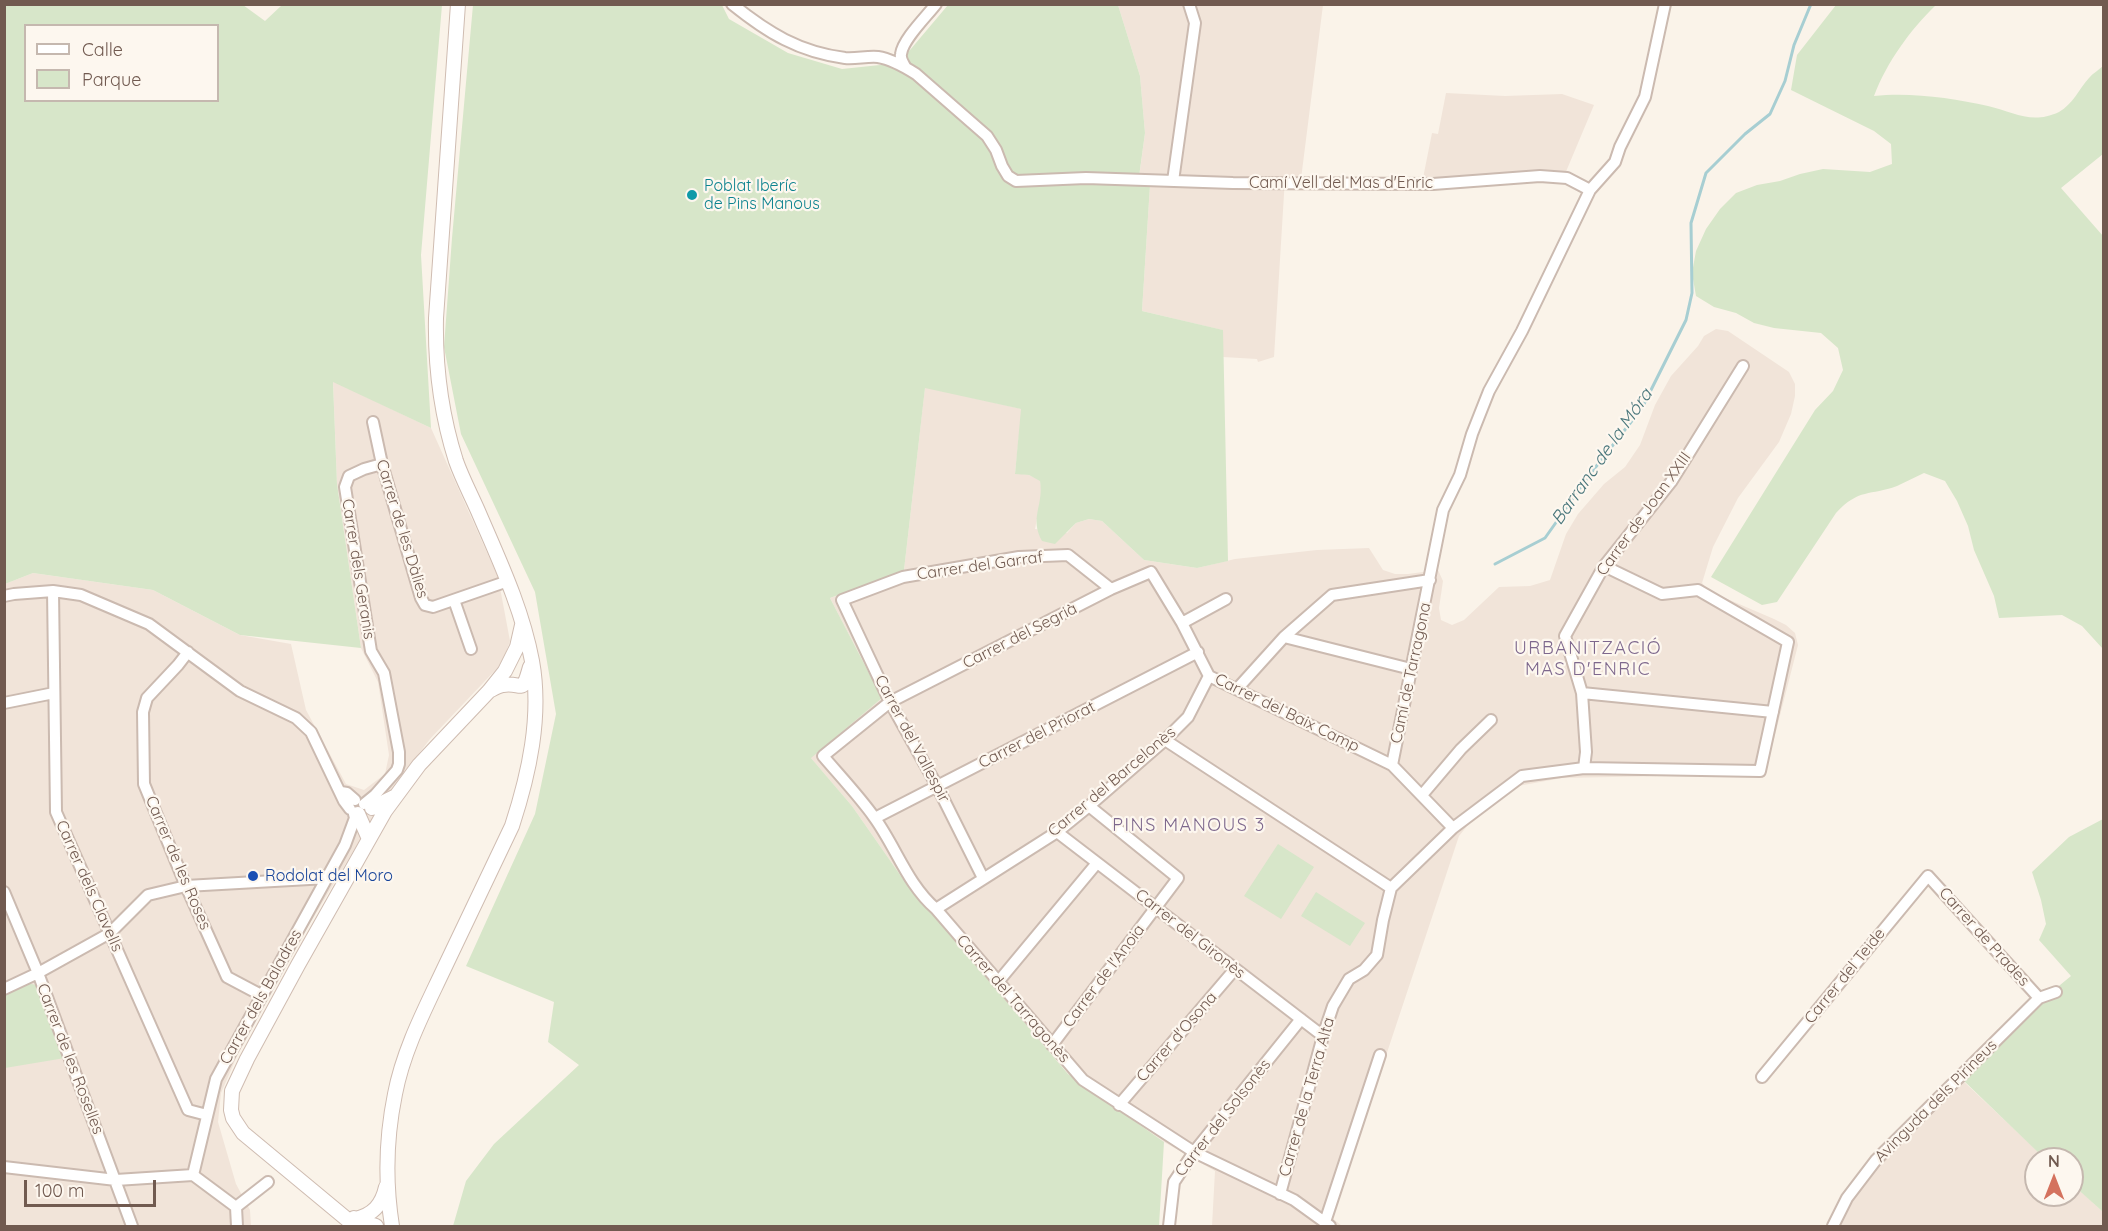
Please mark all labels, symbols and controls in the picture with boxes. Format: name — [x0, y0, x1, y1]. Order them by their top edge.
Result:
legend — [24, 24, 219, 102]
text: Calle — [82, 38, 123, 61]
text: Parque — [82, 68, 141, 91]
street label: Camí Vell del Mas d'Enric — [1249, 173, 1433, 193]
place label: Poblat Iberíc de Pins Manous — [704, 176, 820, 214]
marker: Poblat Iberíc de Pins Manous — [685, 188, 699, 202]
water label: Barranc de la Móra — [1547, 385, 1657, 529]
street label: Carrer de Joan XXIII — [1593, 448, 1695, 580]
street label: Carrer de les Dàlies — [372, 457, 432, 601]
street label: Carrer dels Geranis — [337, 497, 379, 641]
street label: Carrer del Garraf — [916, 548, 1044, 584]
street label: Carrer del Segrià — [960, 599, 1080, 673]
street label: Camí de Tarragona — [1387, 601, 1435, 745]
district label: URBANITZACIÓ MAS D'ENRIC — [1514, 638, 1662, 680]
street label: Carrer del Baix Camp — [1212, 670, 1362, 756]
street label: Carrer del Vallespir — [870, 672, 954, 806]
street label: Carrer del Priorat — [975, 697, 1099, 773]
street label: Carrer del Barcelonès — [1044, 723, 1180, 841]
street label: Carrer de les Roses — [141, 793, 215, 933]
district label: PINS MANOUS 3 — [1112, 815, 1266, 837]
street label: Carrer dels Clavells — [51, 817, 127, 955]
place label: Rodolat del Moro — [265, 866, 393, 886]
marker: Rodolat del Moro — [246, 869, 260, 883]
street label: Carrer de Prades — [1935, 884, 2033, 990]
street label: Carrer del Gironès — [1131, 885, 1249, 983]
street label: Carrer de l'Anoia — [1059, 921, 1149, 1031]
street label: Carrer del Teide — [1801, 924, 1889, 1028]
street label: Carrer dels Baladres — [216, 926, 306, 1068]
street label: Carrer del Tarragonès — [952, 931, 1074, 1067]
street label: Carrer de les Roselles — [32, 981, 108, 1137]
street label: Carrer d'Osona — [1133, 988, 1221, 1086]
street label: Carrer de la Terra Alta — [1275, 1015, 1339, 1179]
street label: Avinguda dels Pirineus — [1871, 1036, 2001, 1166]
street label: Carrer del Solsonès — [1171, 1055, 1275, 1181]
north arrow — [2024, 1147, 2084, 1207]
text: N — [2048, 1151, 2060, 1171]
scale bar — [27, 1168, 159, 1206]
text: 100 m — [35, 1179, 84, 1202]

